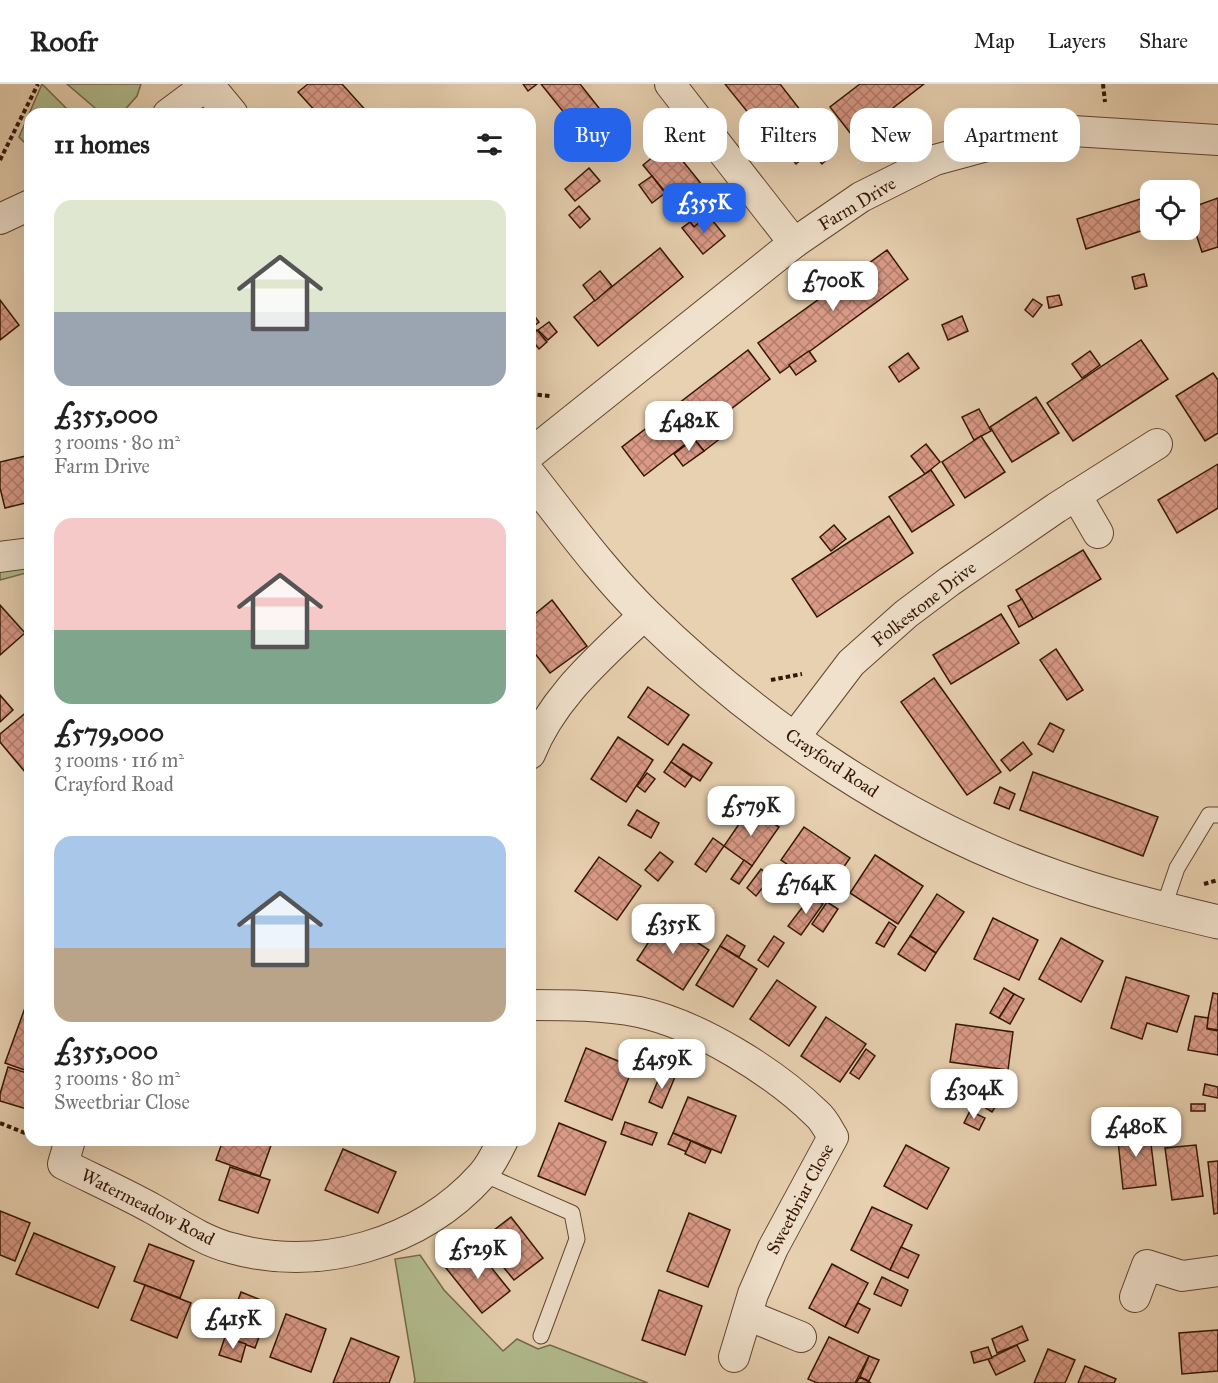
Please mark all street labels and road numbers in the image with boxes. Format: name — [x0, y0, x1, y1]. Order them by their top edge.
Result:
street label: Farm Drive — [814, 172, 900, 236]
street label: Folkestone Drive — [868, 557, 980, 651]
street label: Crayford Road — [781, 724, 883, 802]
street label: Sweetbriar Close — [762, 1140, 838, 1258]
street label: Watermeadow Road — [78, 1164, 218, 1250]

